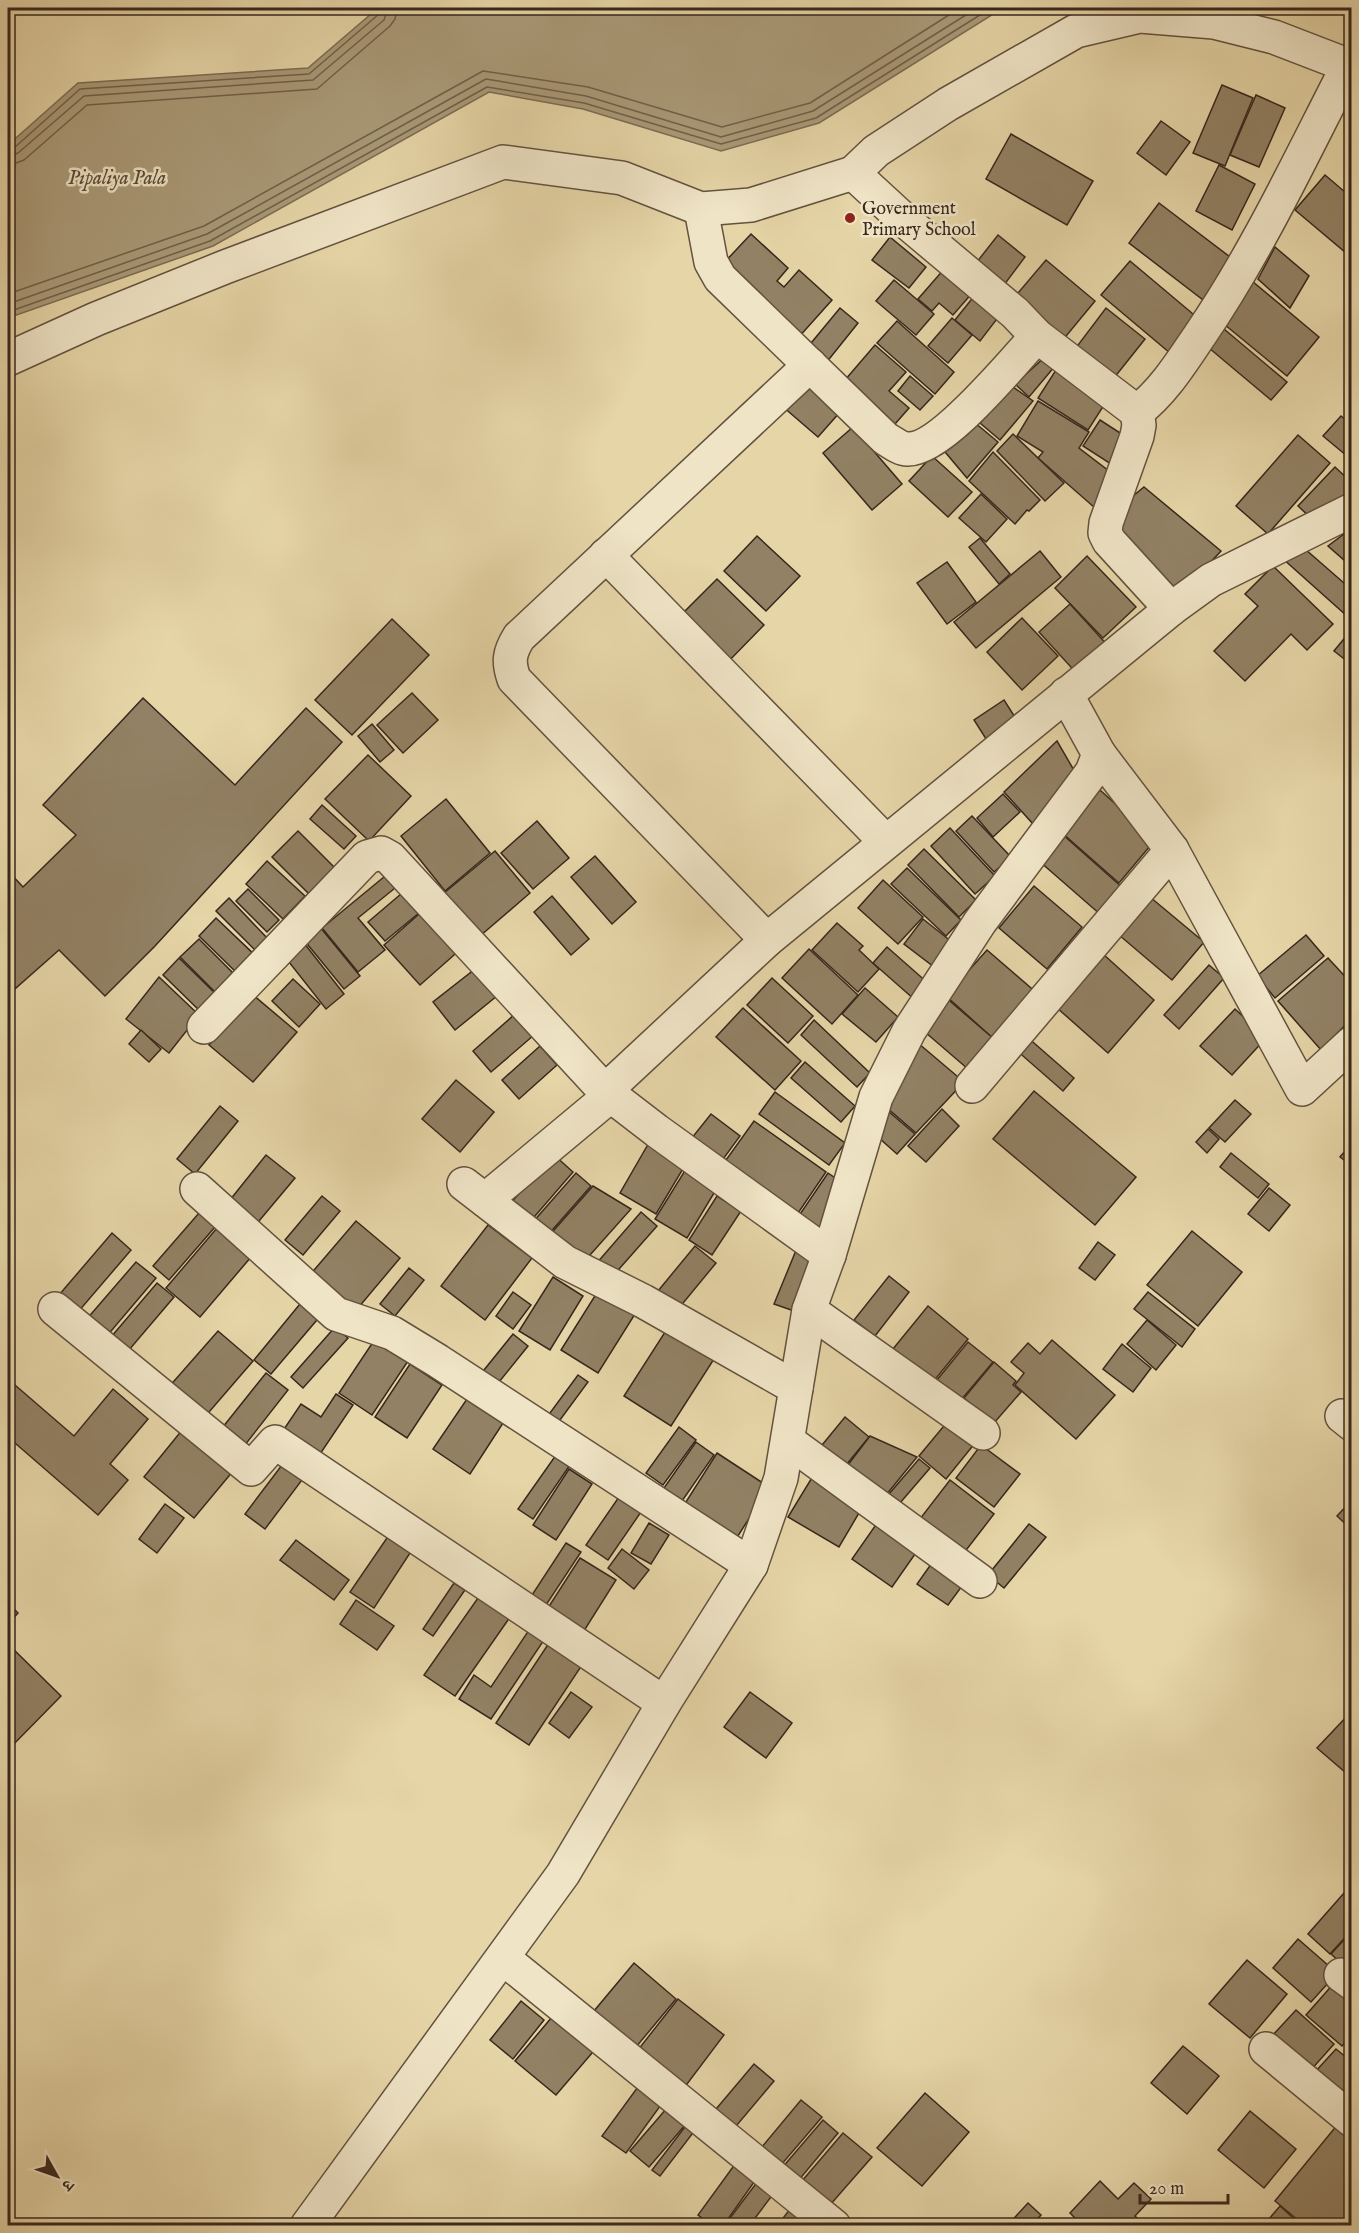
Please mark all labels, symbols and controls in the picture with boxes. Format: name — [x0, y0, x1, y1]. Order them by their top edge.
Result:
water label: Pipaliya Pala — [68, 166, 166, 191]
place label: Government Primary School — [862, 198, 976, 242]
marker: Government Primary School — [843, 211, 857, 225]
north arrow — [27, 2146, 87, 2206]
scale bar — [1140, 2167, 1228, 2205]
text: उ — [55, 2174, 78, 2195]
text: 20 m — [1149, 2178, 1184, 2201]

